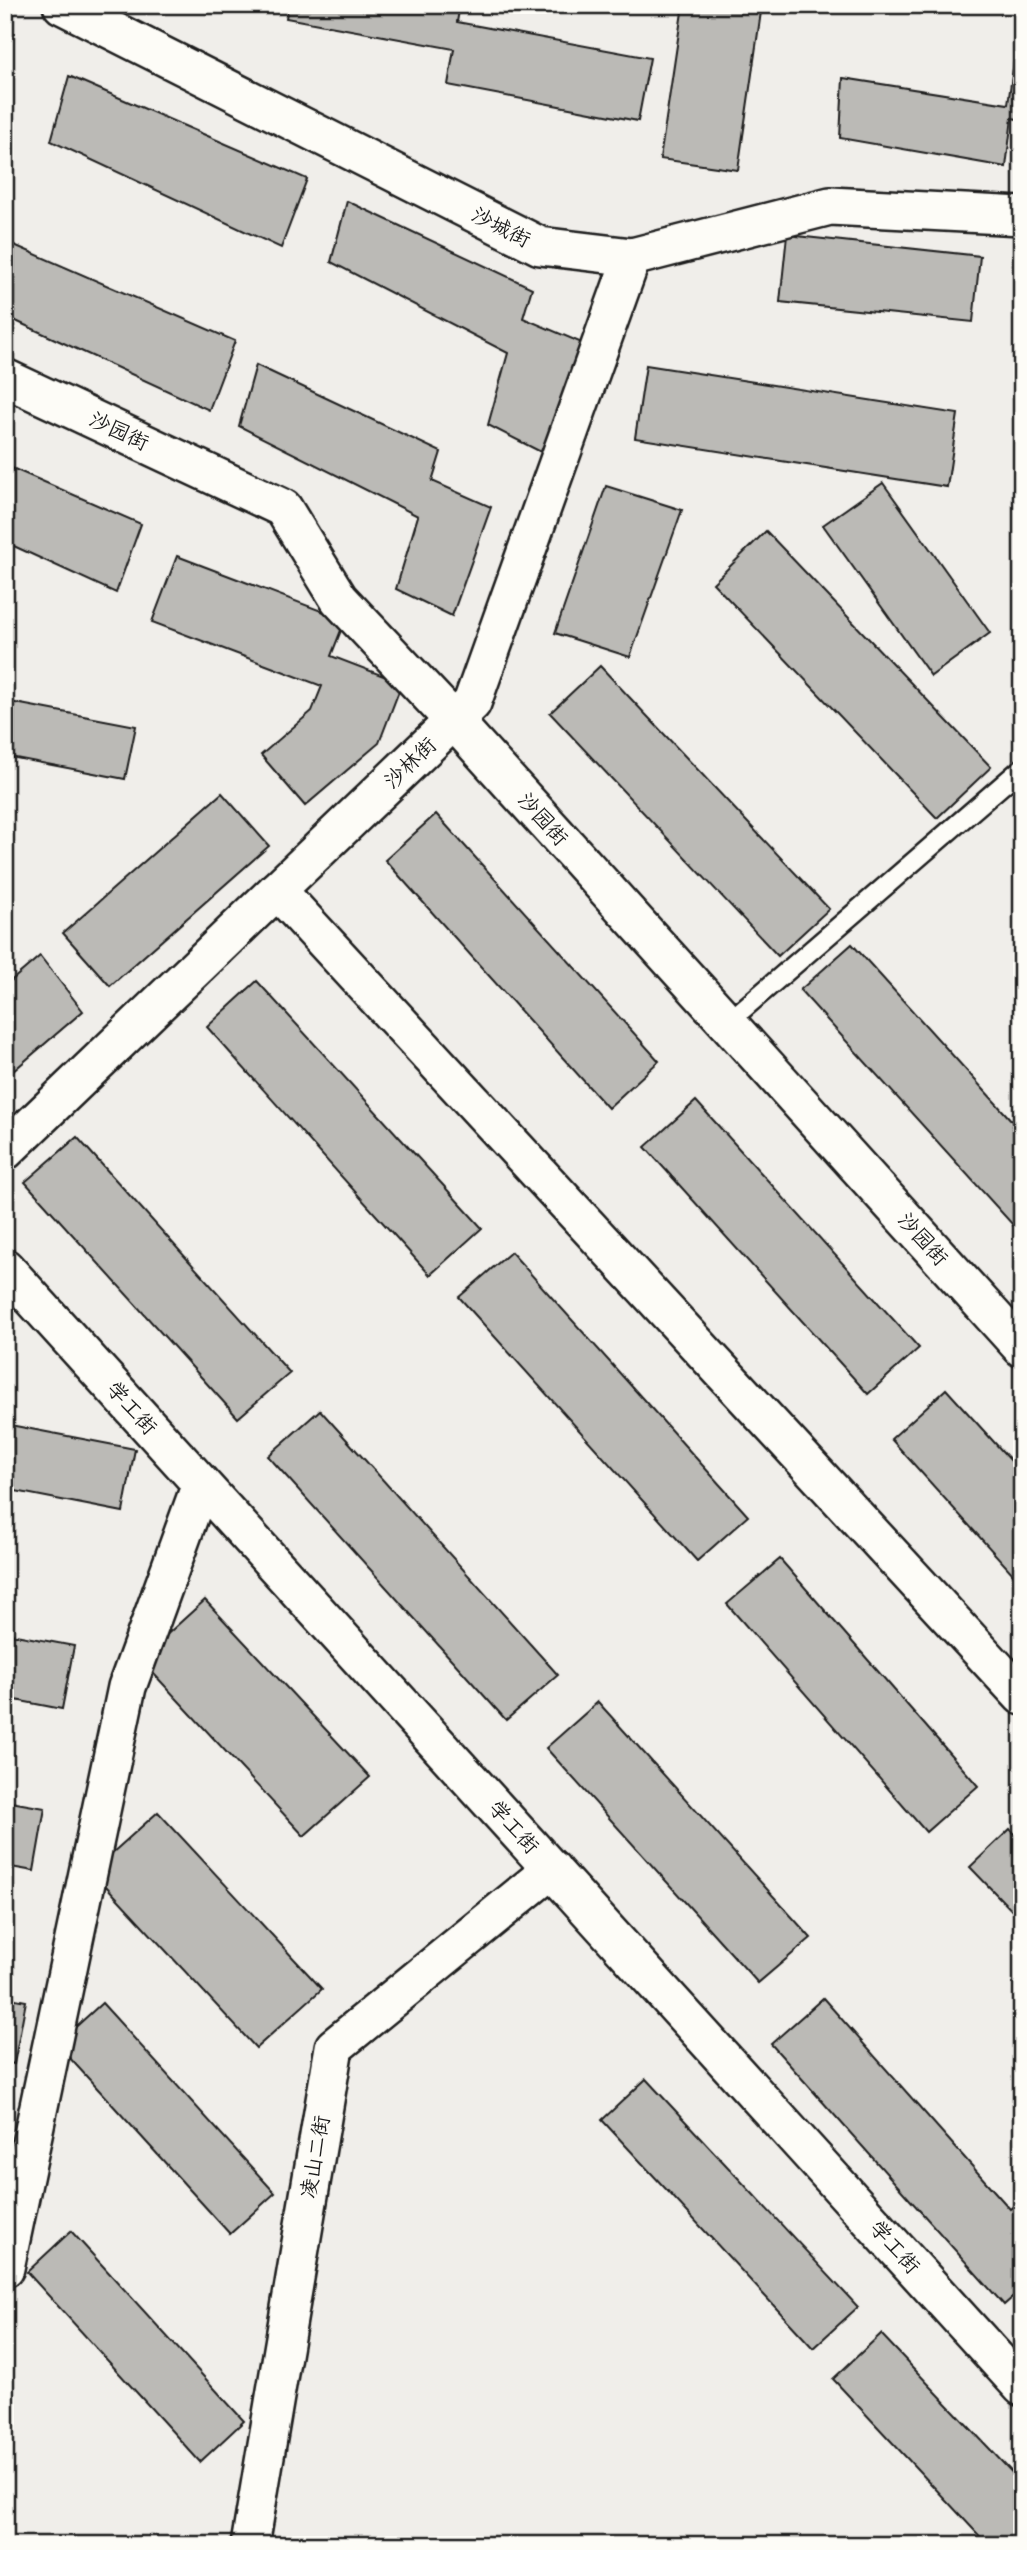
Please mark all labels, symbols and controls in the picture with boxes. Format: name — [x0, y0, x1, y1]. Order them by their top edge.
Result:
street label: 沙城街 — [465, 199, 536, 257]
street label: 沙园街 — [83, 404, 154, 461]
street label: 沙林街 — [377, 730, 445, 798]
street label: 沙园街 — [509, 786, 575, 854]
street label: 沙园街 — [889, 1206, 955, 1274]
street label: 学工街 — [98, 1375, 164, 1443]
street label: 学工街 — [480, 1794, 546, 1862]
street label: 凌山二街 — [293, 2113, 340, 2201]
street label: 学工街 — [861, 2214, 927, 2282]

